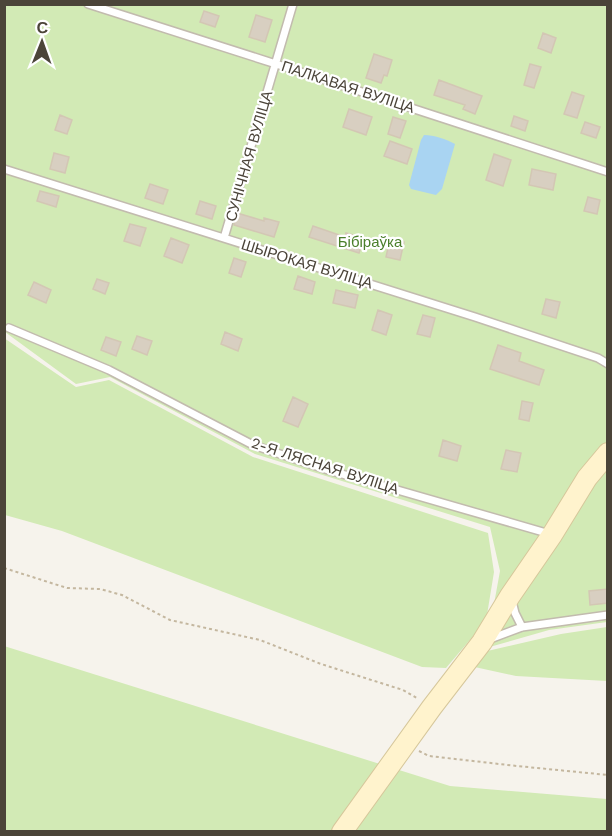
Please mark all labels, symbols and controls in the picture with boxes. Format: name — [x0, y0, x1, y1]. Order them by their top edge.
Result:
north arrow — [12, 12, 72, 72]
text: С — [36, 18, 49, 37]
street label: ПАЛКАВАЯ ВУЛІЦА — [279, 57, 417, 117]
street label: СУНІЧНАЯ ВУЛІЦА — [222, 88, 276, 224]
park label: Бібіраўка — [338, 233, 403, 251]
street label: ШЫРОКАЯ ВУЛІЦА — [239, 235, 375, 293]
street label: 2-Я ЛЯСНАЯ ВУЛІЦА — [249, 434, 401, 498]

